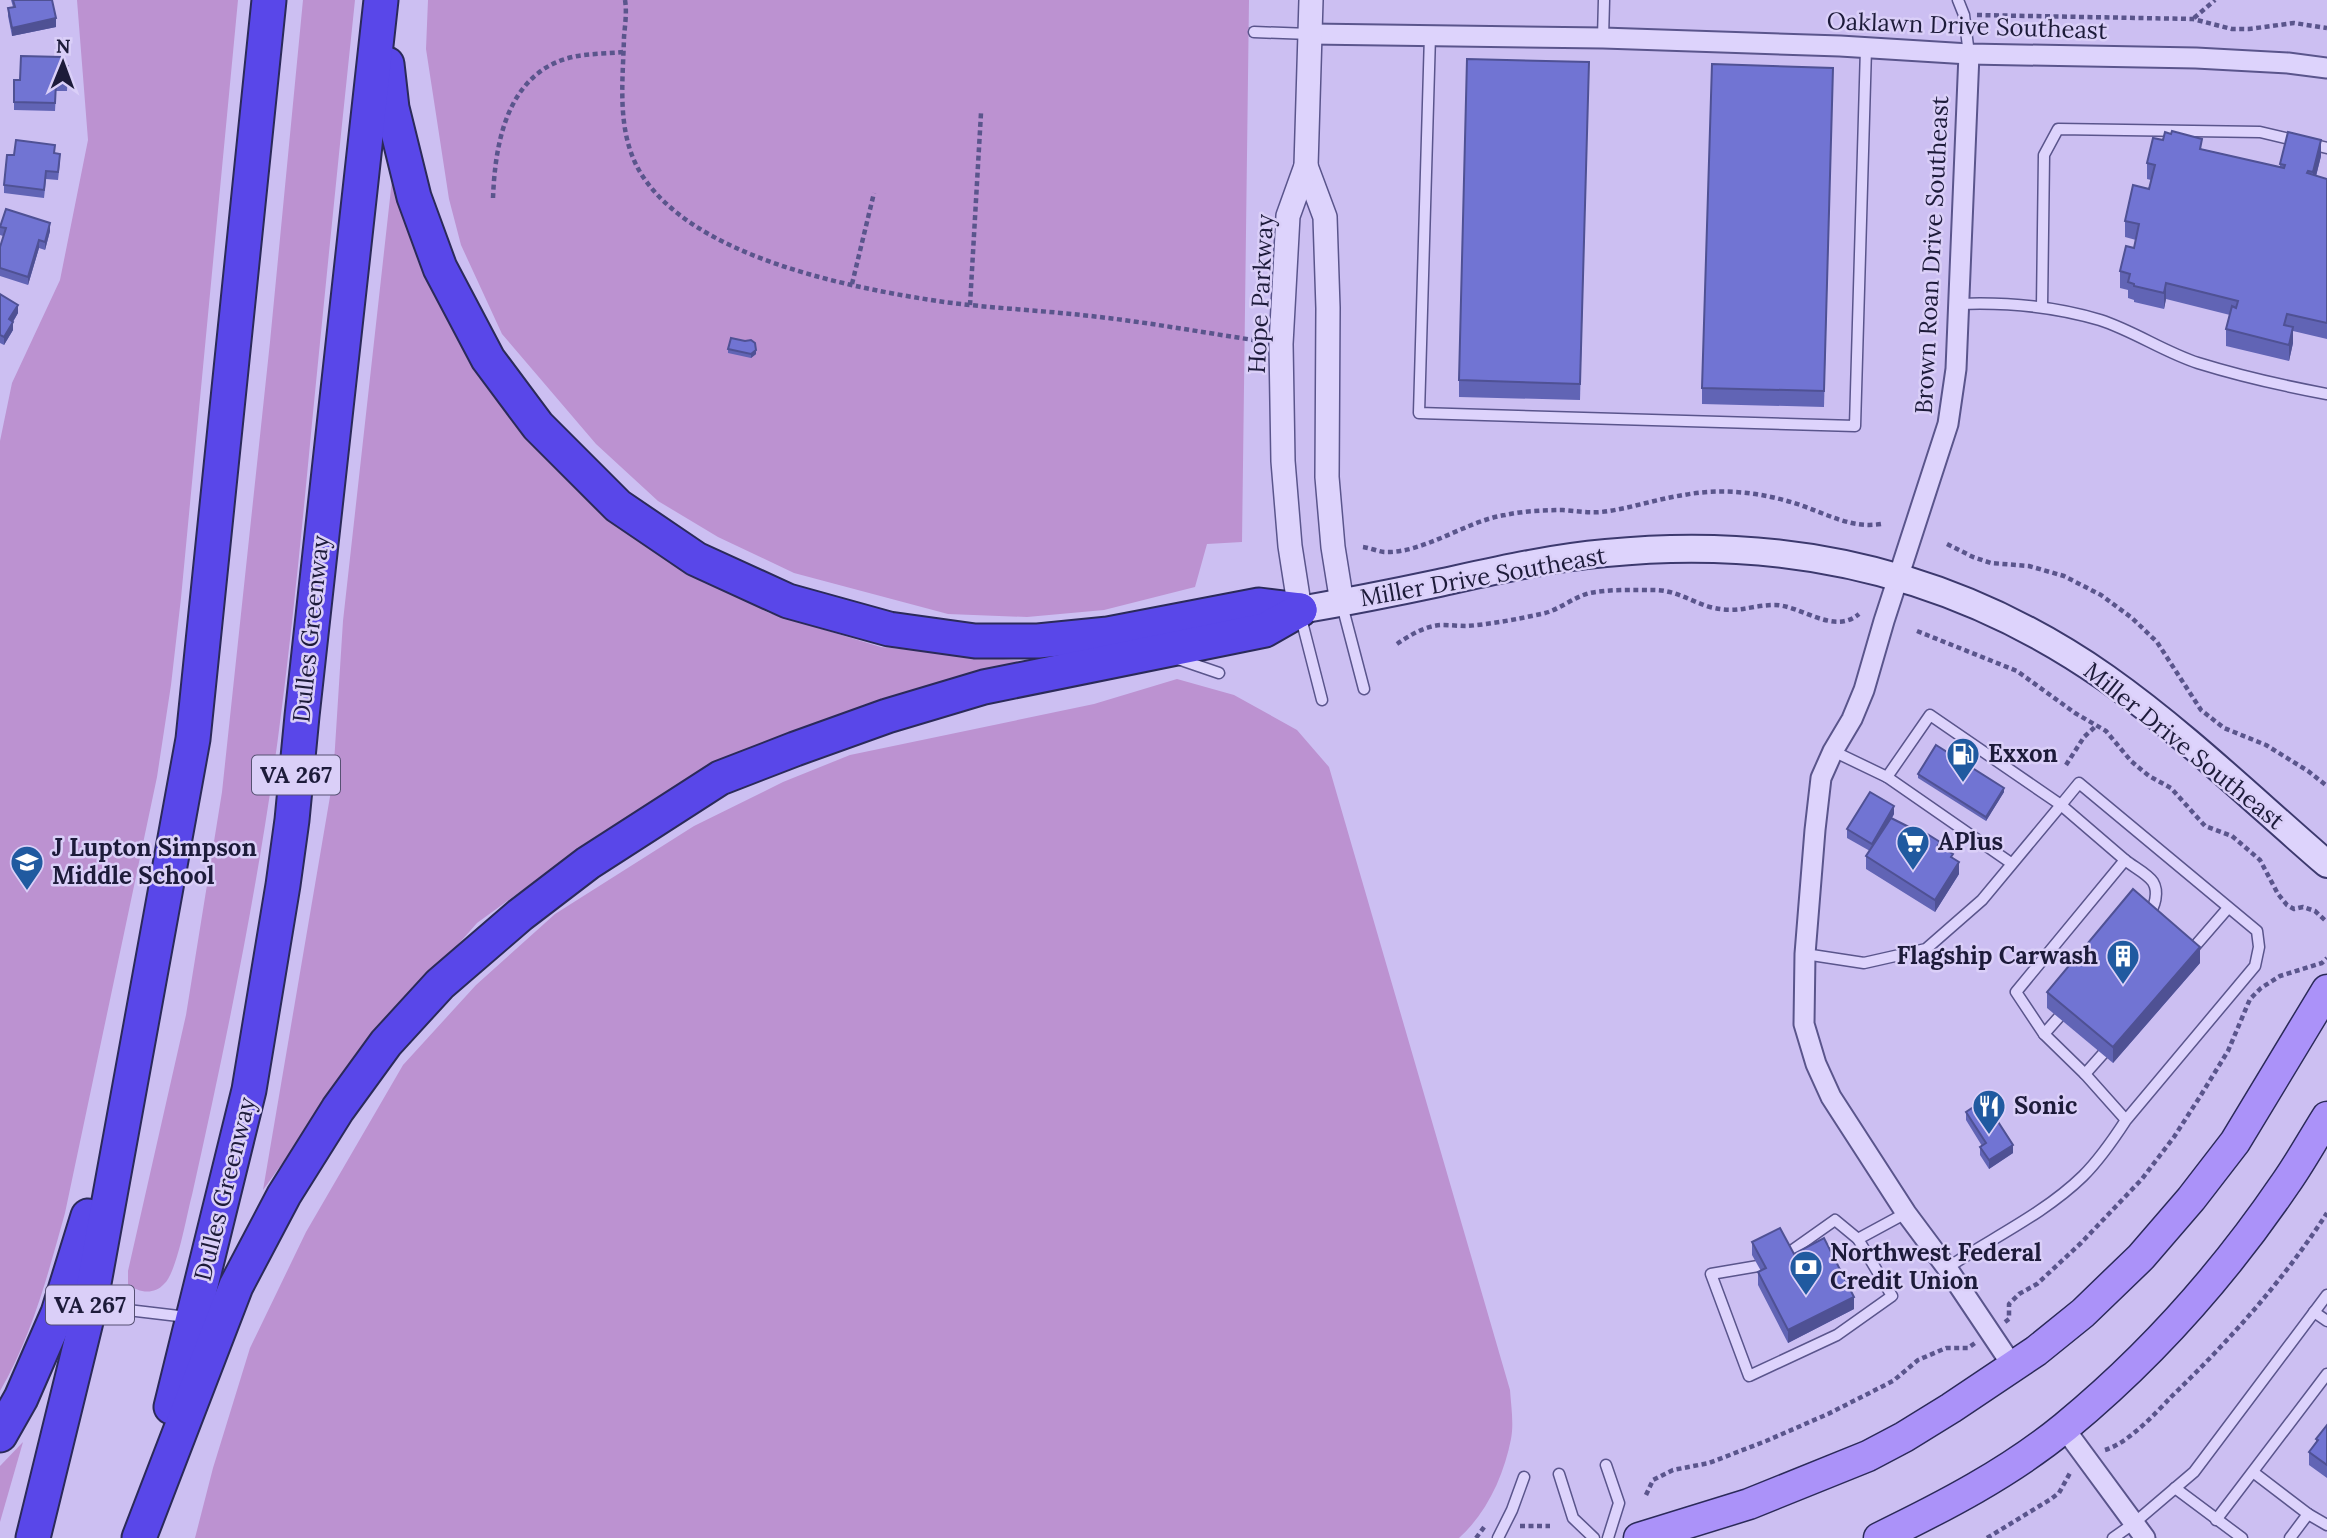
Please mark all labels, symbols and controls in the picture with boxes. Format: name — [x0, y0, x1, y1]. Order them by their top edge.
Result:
street label: Oaklawn Drive Southeast — [1826, 5, 2109, 46]
north arrow — [28, 28, 98, 98]
text: N — [56, 34, 71, 58]
street label: Brown Roan Drive Southeast — [1908, 94, 1955, 415]
street label: Hope Parkway — [1241, 213, 1280, 374]
street label: Dulles Greenway — [285, 534, 336, 724]
street label: Miller Drive Southeast — [1357, 539, 1609, 613]
street label: Miller Drive Southeast — [2078, 655, 2291, 837]
fuel station icon: Exxon — [1944, 735, 1982, 784]
place label: Exxon — [1988, 738, 2058, 769]
road number: VA 267 — [252, 755, 340, 794]
supermarket icon: APlus — [1894, 823, 1932, 872]
place label: APlus — [1938, 826, 2003, 857]
place label: J Lupton Simpson Middle School — [52, 832, 257, 891]
school or university icon: J Lupton Simpson Middle School — [8, 843, 46, 892]
building icon: Flagship Carwash — [2104, 937, 2142, 986]
place label: Flagship Carwash — [1896, 940, 2098, 971]
restaurant icon: Sonic — [1970, 1087, 2008, 1136]
place label: Sonic — [2014, 1090, 2078, 1121]
street label: Dulles Greenway — [187, 1094, 262, 1284]
place label: Northwest Federal Credit Union — [1830, 1237, 2042, 1296]
bank icon: Northwest Federal Credit Union — [1787, 1248, 1825, 1297]
road number: VA 267 — [46, 1286, 134, 1324]

